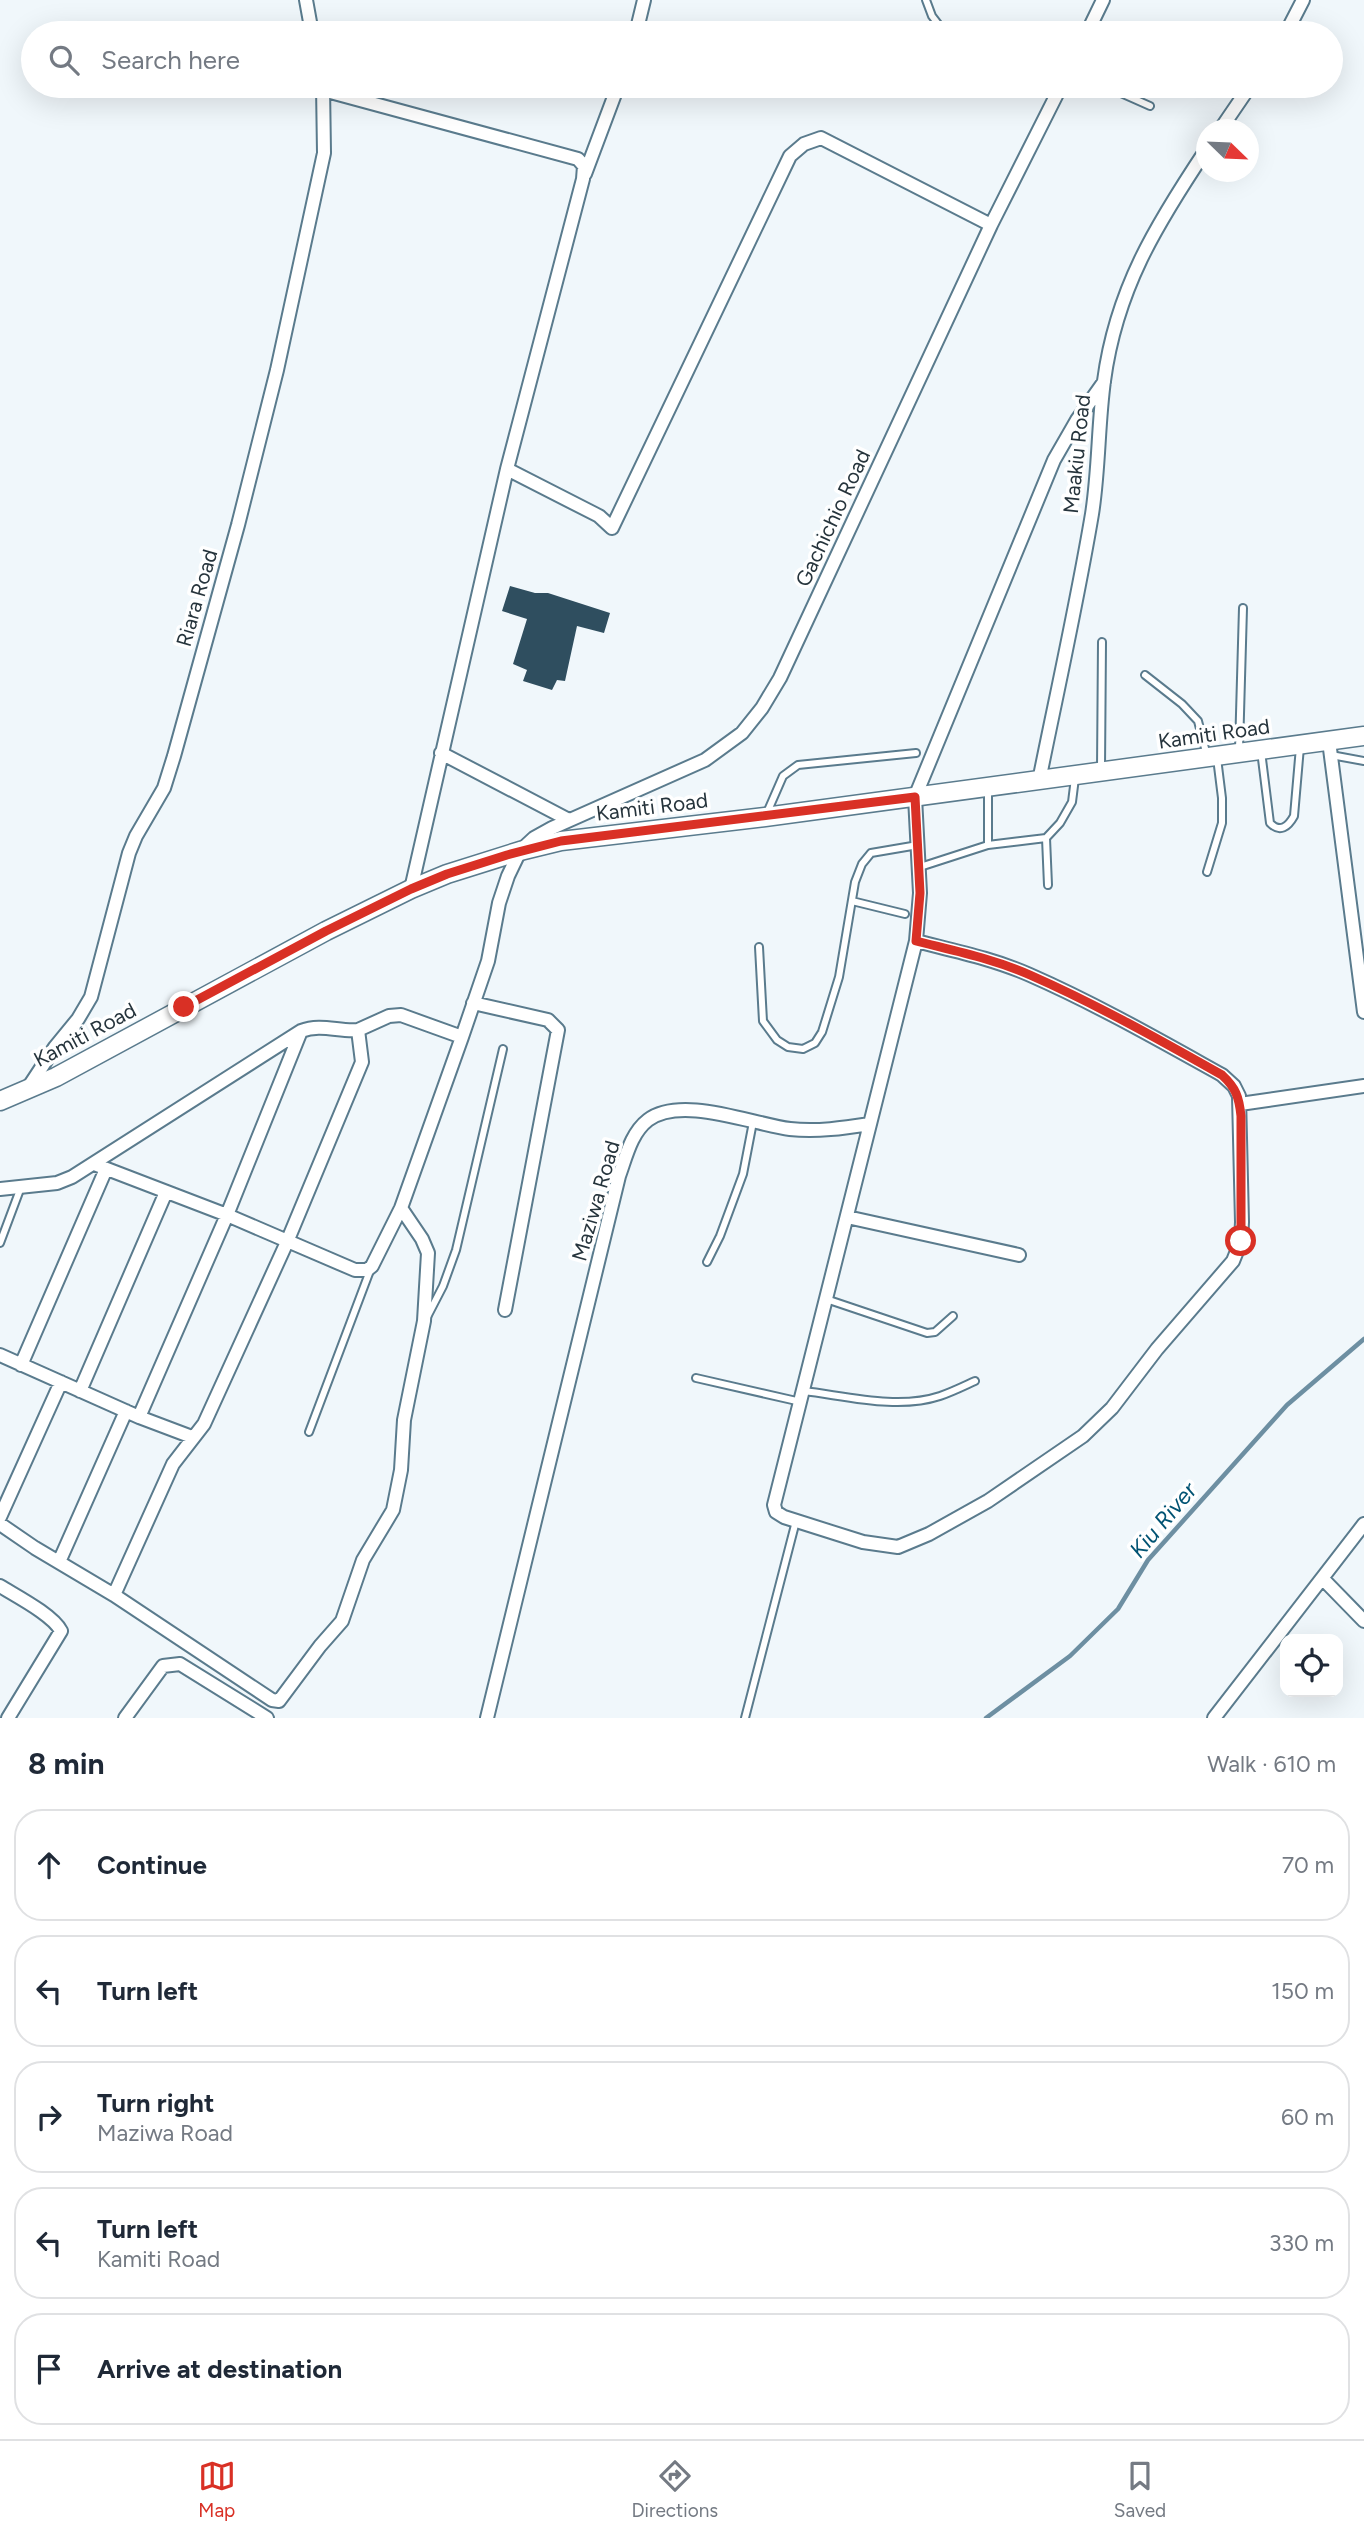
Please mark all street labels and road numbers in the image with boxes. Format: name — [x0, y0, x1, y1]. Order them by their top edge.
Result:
street label: Maakiu Road — [1058, 393, 1095, 515]
street label: Gachichio Road — [790, 445, 875, 590]
street label: Riara Road — [171, 546, 222, 649]
street label: Kamiti Road — [1157, 713, 1271, 754]
street label: Kamiti Road — [595, 787, 709, 826]
street label: Kamiti Road — [29, 997, 140, 1072]
street label: Maziwa Road — [566, 1138, 625, 1264]

